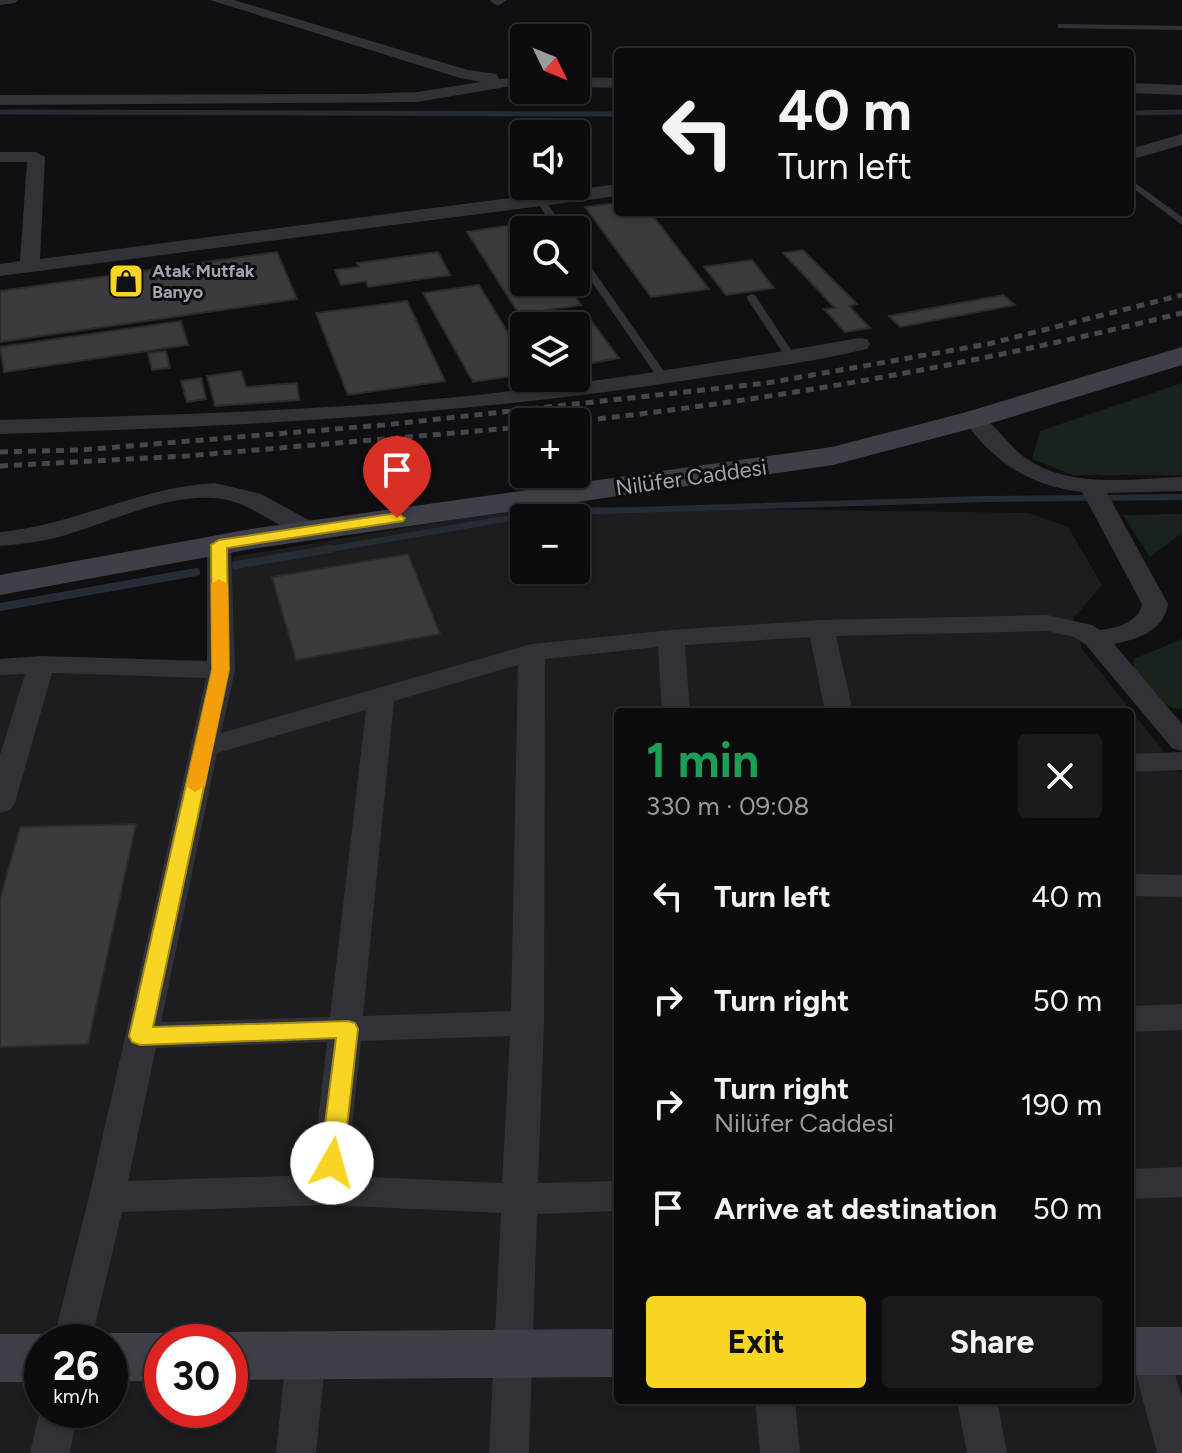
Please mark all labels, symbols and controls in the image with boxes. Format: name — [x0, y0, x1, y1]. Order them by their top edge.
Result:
north arrow — [510, 24, 590, 104]
map controls — [510, 24, 590, 584]
text: 40 m — [778, 77, 912, 144]
icon: left — [646, 80, 750, 184]
button: sound — [510, 120, 590, 200]
text: Turn left — [778, 145, 912, 188]
button: search — [510, 216, 590, 296]
place label: Atak Mutfak Banyo — [152, 260, 255, 303]
shop icon: Atak Mutfak Banyo — [107, 262, 145, 300]
button: layers — [510, 312, 590, 392]
button: + — [510, 408, 590, 488]
pin — [363, 436, 431, 518]
icon: arrive — [375, 448, 419, 492]
street label: Nilüfer Caddesi — [614, 454, 768, 501]
button: − — [510, 504, 590, 584]
text: 1 min — [646, 731, 759, 789]
button: close — [1018, 734, 1102, 818]
text: 330 m · 09:08 — [646, 790, 810, 822]
icon: left — [646, 874, 690, 918]
text: Turn left — [714, 878, 831, 915]
text: 40 m — [1031, 878, 1102, 915]
icon: right — [646, 978, 690, 1022]
text: Turn right — [714, 982, 849, 1019]
text: 50 m — [1033, 982, 1102, 1019]
text: Turn right — [714, 1070, 849, 1107]
icon: right — [646, 1082, 690, 1126]
text: 190 m — [1020, 1086, 1102, 1123]
text: Nilüfer Caddesi — [714, 1107, 894, 1139]
position arrow — [290, 1121, 374, 1205]
icon: arrive — [646, 1186, 690, 1230]
text: Arrive at destination — [714, 1190, 997, 1227]
text: 50 m — [1033, 1190, 1102, 1227]
button: Exit — [646, 1296, 866, 1388]
button: Share — [882, 1296, 1102, 1388]
speed limit sign: 30 — [144, 1324, 248, 1428]
text: 26 — [53, 1342, 99, 1390]
text: km/h — [53, 1384, 99, 1408]

